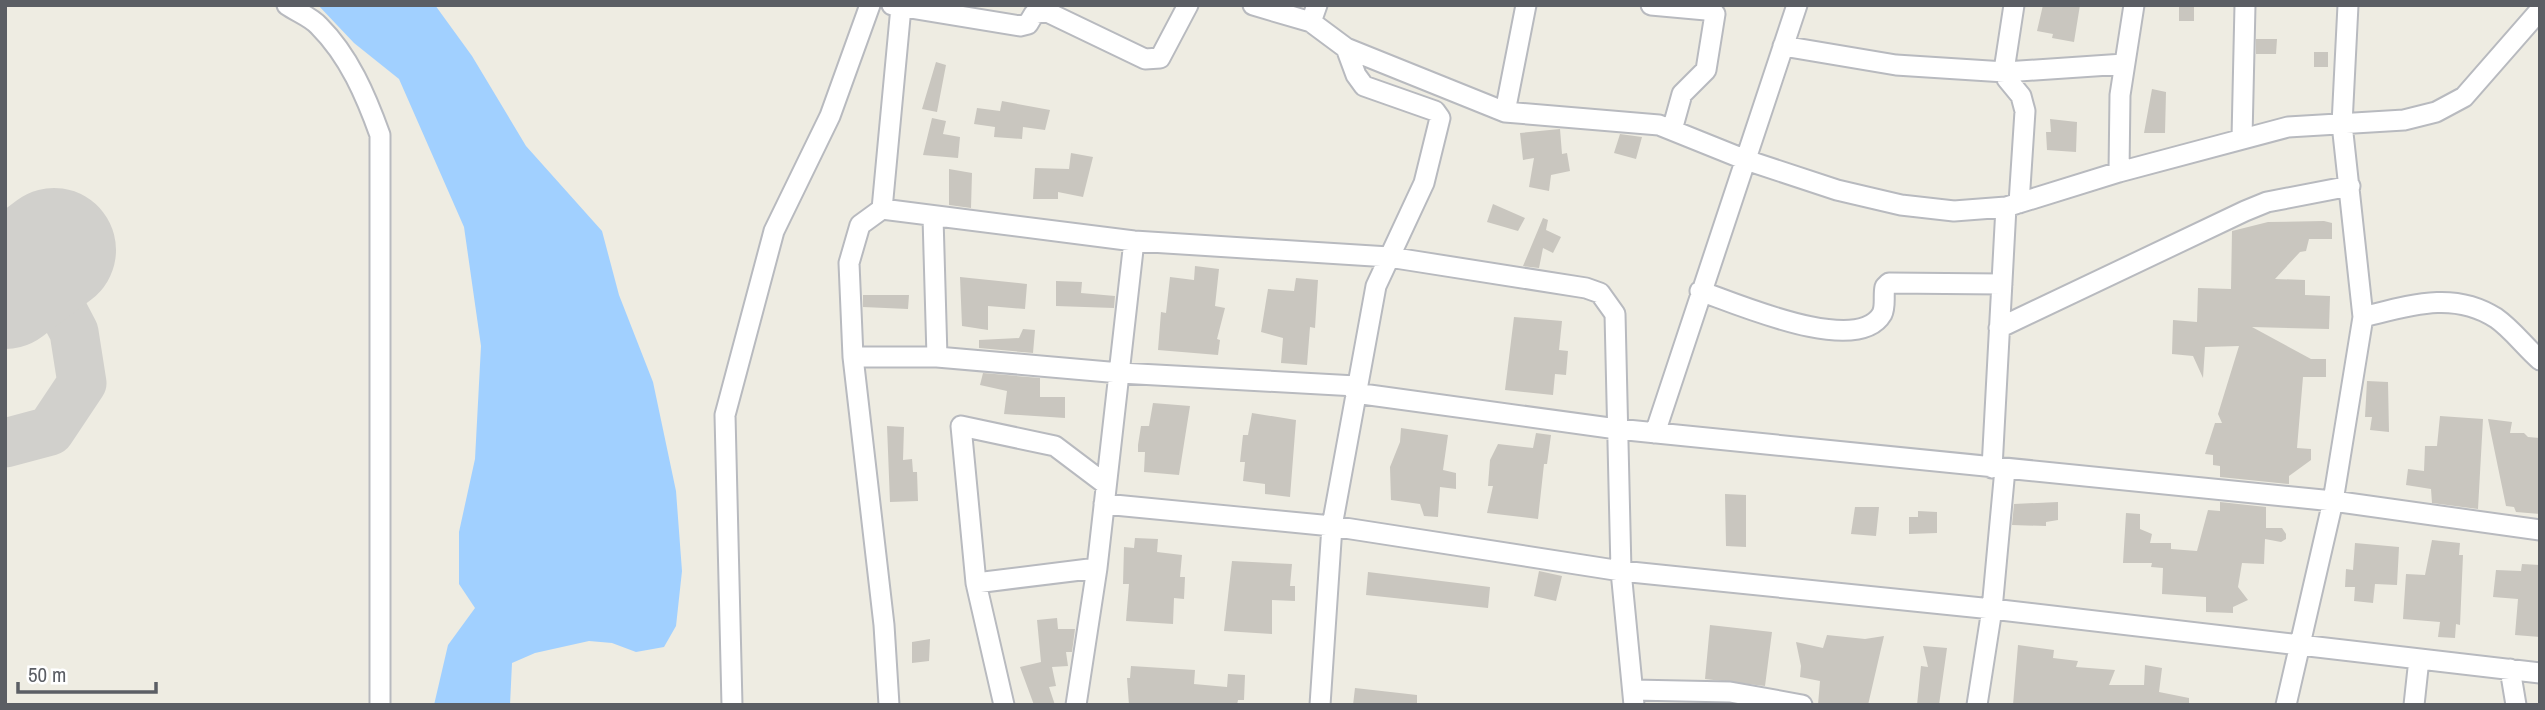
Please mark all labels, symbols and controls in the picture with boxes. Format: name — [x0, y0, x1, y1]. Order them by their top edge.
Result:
scale bar — [18, 650, 156, 694]
text: 50 m — [28, 660, 66, 689]

